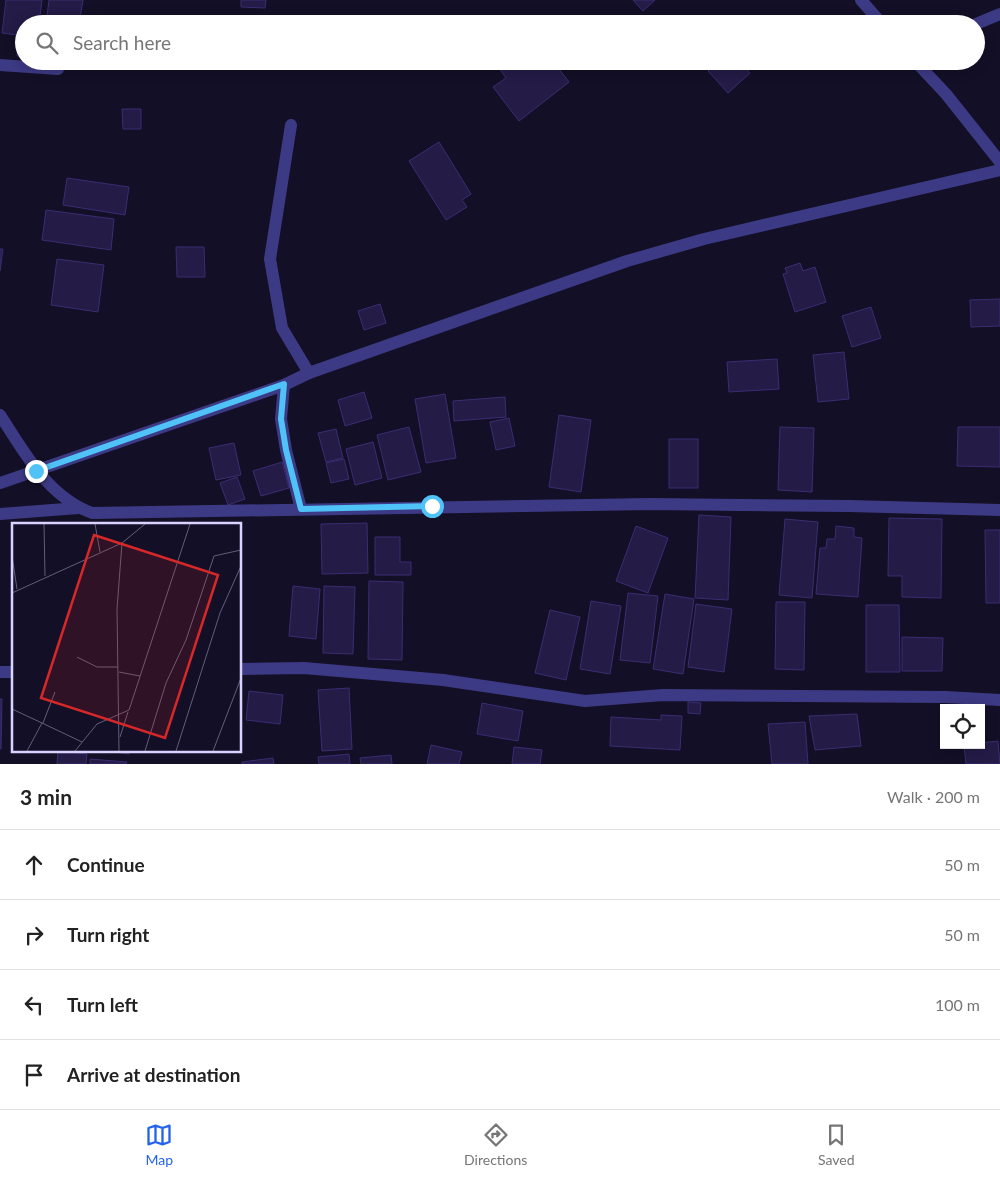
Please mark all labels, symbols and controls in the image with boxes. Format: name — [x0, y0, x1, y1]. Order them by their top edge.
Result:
search box — [15, 15, 985, 70]
icon: search — [33, 29, 61, 57]
text: Search here — [73, 31, 171, 54]
route end — [25, 460, 48, 483]
route start — [421, 495, 444, 518]
inset map — [12, 523, 241, 752]
map controls — [940, 704, 985, 749]
button: locate — [940, 704, 985, 749]
text: 3 min — [20, 784, 72, 809]
text: Walk · 200 m — [887, 787, 980, 806]
icon: ahead — [20, 851, 48, 879]
text: Continue — [67, 853, 145, 876]
text: 50 m — [944, 855, 980, 874]
icon: right — [20, 921, 48, 949]
text: Turn right — [67, 923, 149, 946]
text: 50 m — [944, 925, 980, 944]
icon: left — [20, 991, 48, 1019]
text: Turn left — [67, 993, 138, 1016]
text: 100 m — [935, 995, 980, 1014]
icon: arrive — [20, 1061, 48, 1089]
text: Arrive at destination — [67, 1063, 240, 1086]
tab: Map — [145, 1121, 173, 1168]
tab: Directions — [464, 1121, 527, 1168]
tab: Saved — [818, 1121, 855, 1168]

